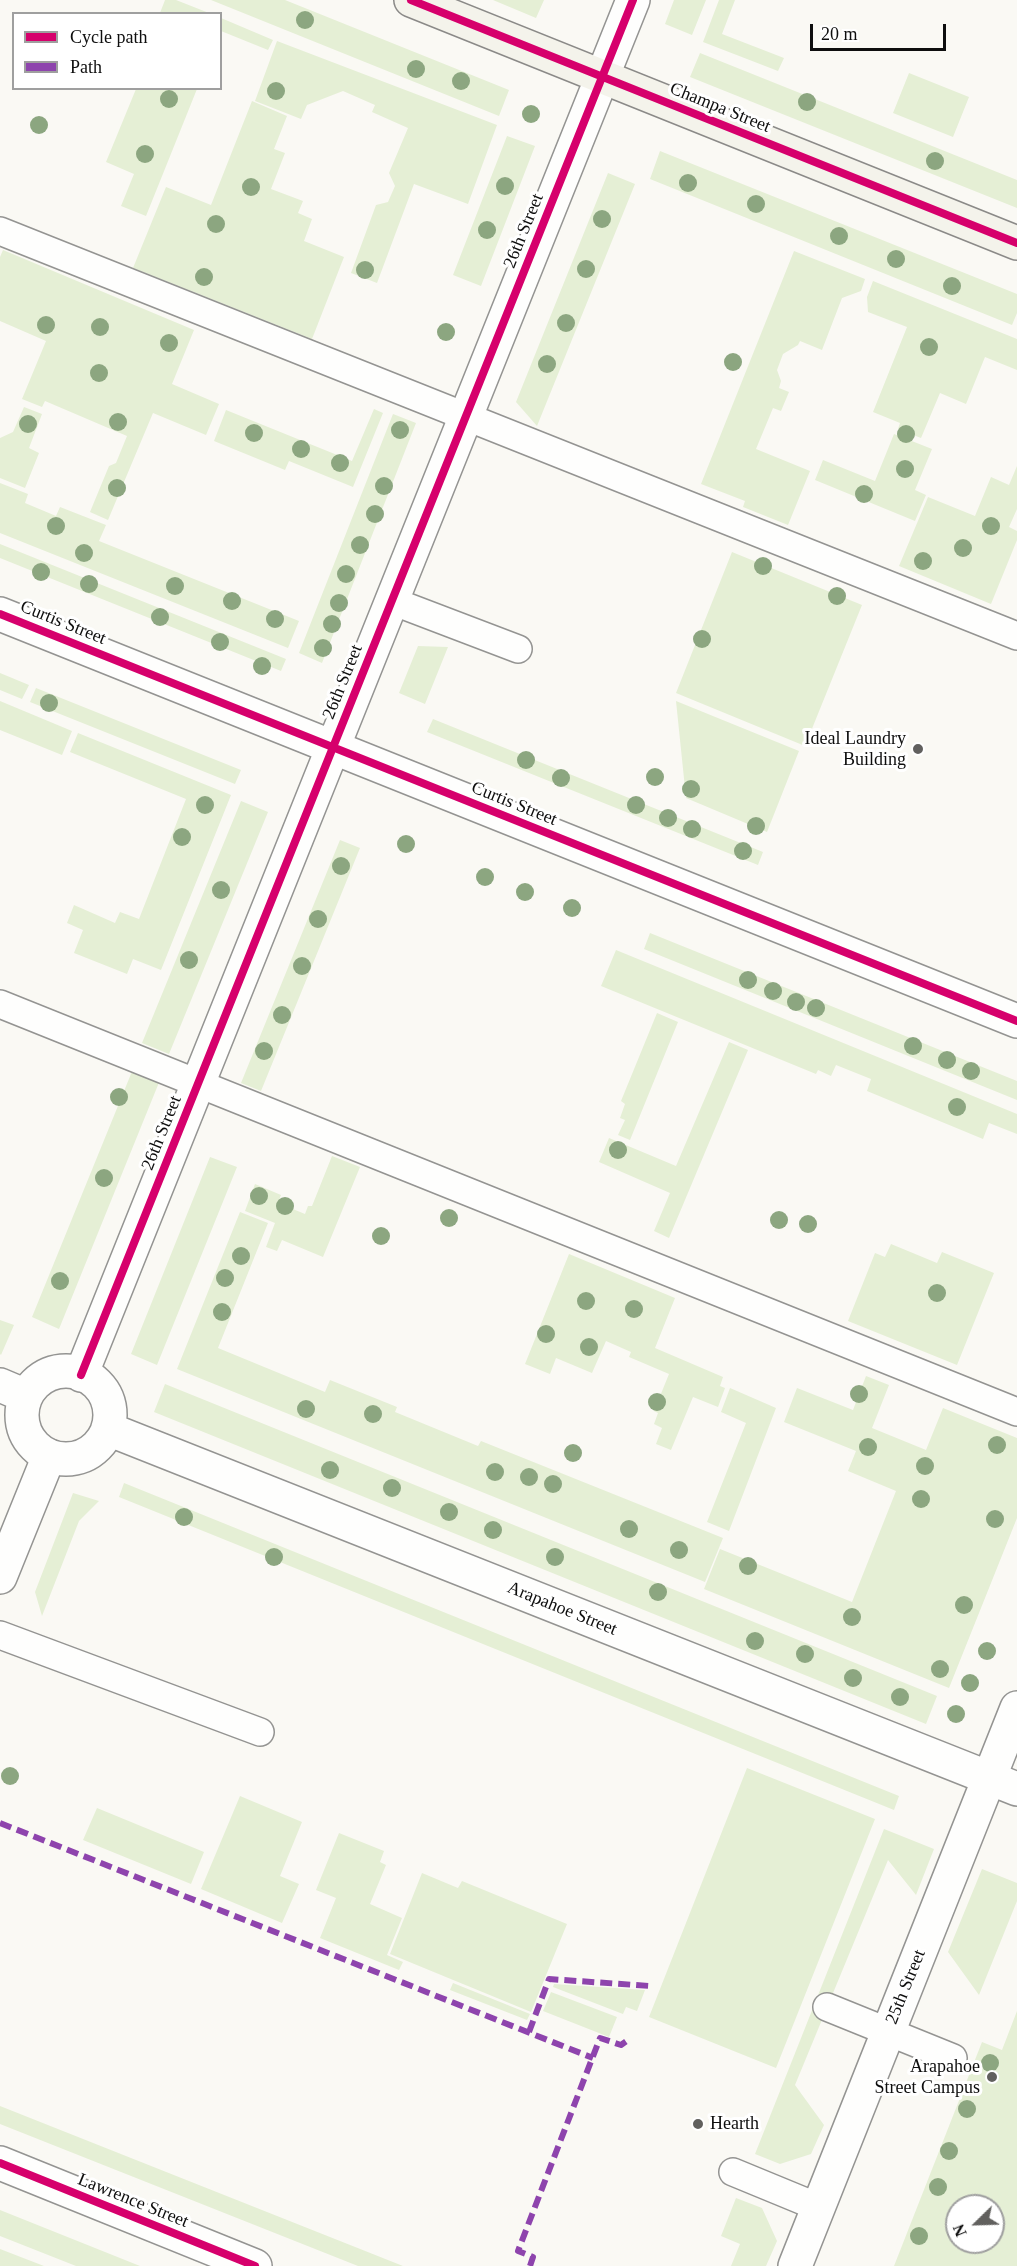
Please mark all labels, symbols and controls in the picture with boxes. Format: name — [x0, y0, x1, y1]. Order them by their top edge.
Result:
legend — [12, 12, 222, 90]
scale bar — [813, 12, 950, 50]
text: 20 m — [821, 24, 858, 44]
text: Cycle path — [70, 27, 147, 47]
text: Path — [70, 57, 102, 77]
street label: Champa Street — [667, 78, 773, 138]
street label: 26th Street — [499, 191, 549, 271]
street label: Curtis Street — [17, 596, 109, 650]
street label: 26th Street — [318, 642, 368, 722]
place label: Ideal Laundry Building — [805, 728, 906, 771]
marker: Ideal Laundry Building — [911, 742, 925, 756]
street label: Curtis Street — [468, 777, 560, 831]
street label: 26th Street — [137, 1093, 187, 1173]
street label: Arapahoe Street — [504, 1577, 620, 1641]
street label: 25th Street — [881, 1947, 931, 2027]
place label: Arapahoe Street Campus — [875, 2056, 980, 2098]
marker: Arapahoe Street Campus — [985, 2070, 999, 2084]
place label: Hearth — [710, 2113, 759, 2135]
marker: Hearth — [691, 2117, 705, 2131]
street label: Lawrence Street — [75, 2169, 191, 2233]
north arrow — [945, 2194, 1005, 2254]
text: N — [950, 2222, 970, 2239]

